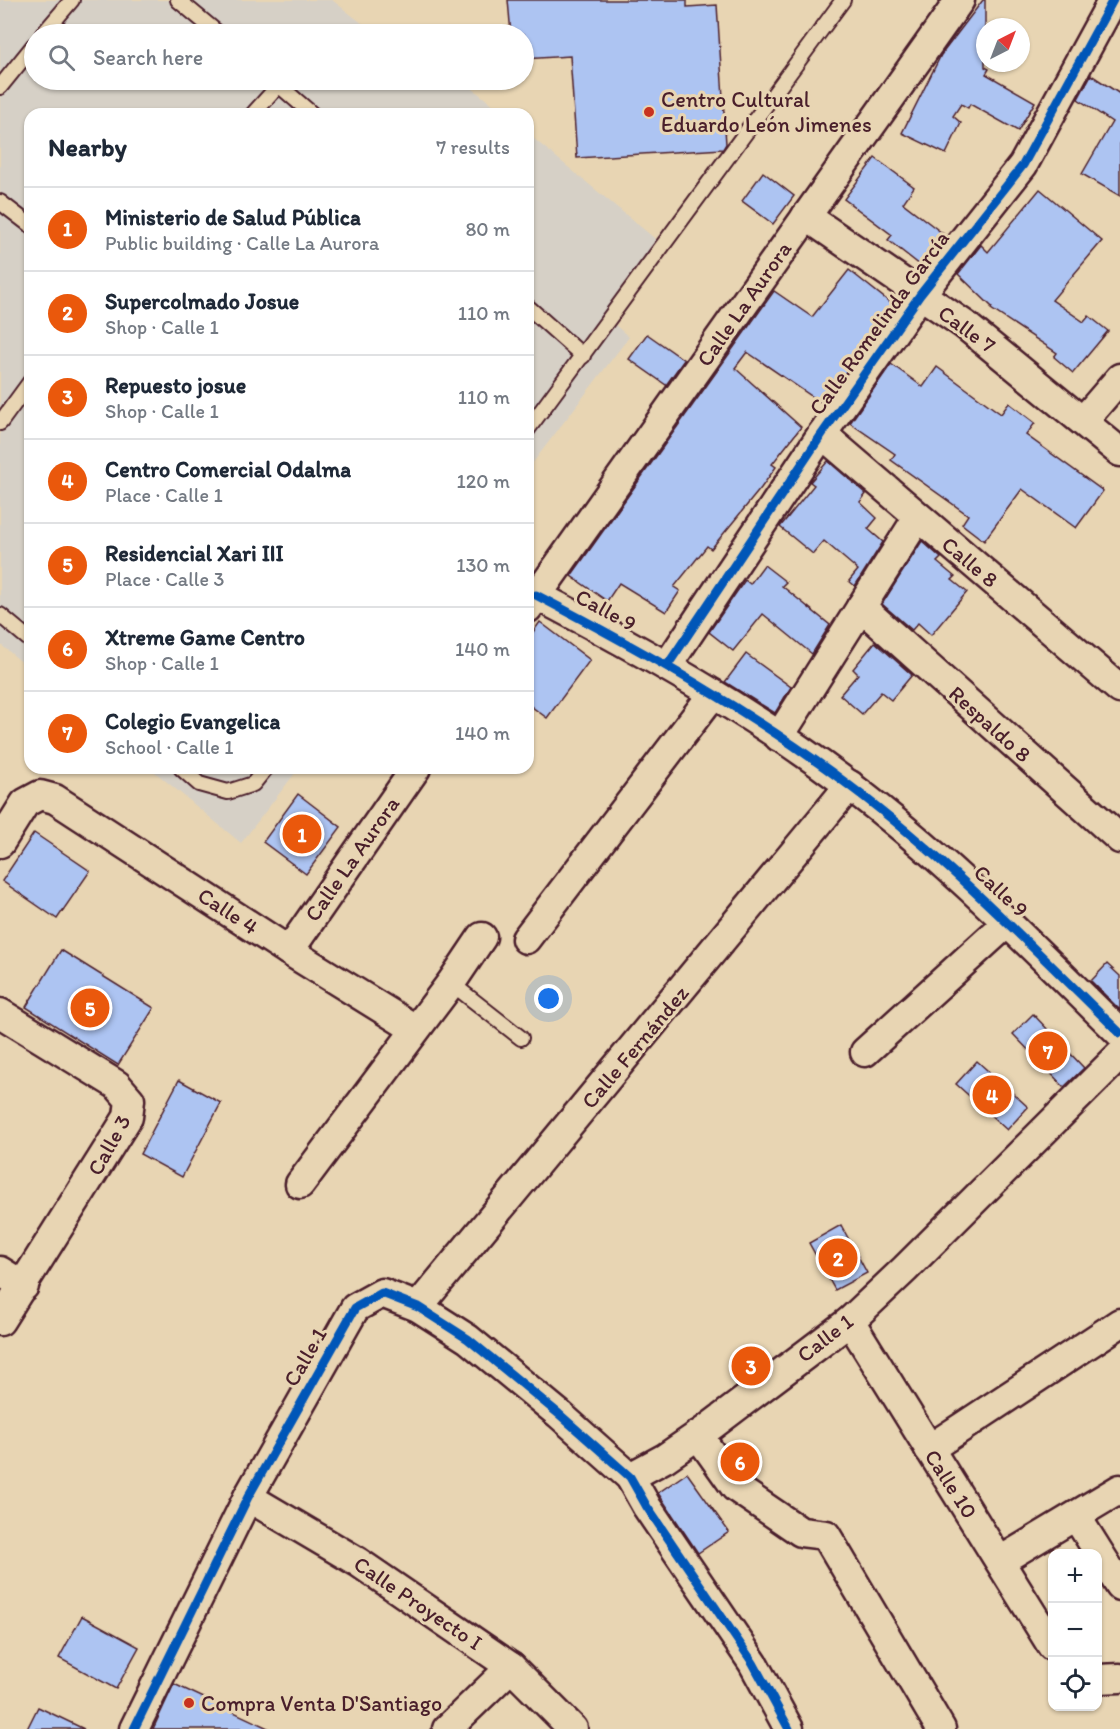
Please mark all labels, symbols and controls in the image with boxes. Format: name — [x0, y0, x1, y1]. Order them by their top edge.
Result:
north arrow — [976, 18, 1030, 72]
search box — [24, 24, 534, 90]
icon: search — [45, 41, 78, 74]
text: Search here — [93, 44, 203, 71]
place label: Centro Cultural Eduardo León Jimenes — [661, 86, 872, 138]
marker: Centro Cultural Eduardo León Jimenes — [642, 105, 656, 119]
text: Nearby — [48, 131, 127, 163]
text: 7 results — [436, 135, 510, 159]
text: Ministerio de Salud Pública — [105, 204, 361, 231]
text: 1 — [63, 217, 72, 241]
text: 80 m — [465, 217, 510, 241]
street label: Calle Romelinda García — [803, 226, 955, 420]
text: Public building · Calle La Aurora — [105, 231, 379, 255]
street label: Calle La Aurora — [691, 236, 797, 372]
text: Supercolmado Josue — [105, 288, 299, 315]
street label: Calle 7 — [933, 299, 1001, 359]
text: 2 — [62, 301, 73, 325]
text: 110 m — [458, 301, 510, 325]
text: Shop · Calle 1 — [105, 315, 219, 339]
text: Repuesto josue — [105, 372, 246, 399]
text: 3 — [62, 385, 73, 409]
text: 110 m — [458, 385, 510, 409]
text: Shop · Calle 1 — [105, 399, 219, 423]
text: Centro Comercial Odalma — [105, 456, 351, 483]
text: 4 — [61, 469, 74, 493]
text: 120 m — [457, 469, 510, 493]
text: Place · Calle 1 — [105, 483, 223, 507]
street label: Calle 8 — [936, 531, 1004, 593]
text: Residencial Xari III — [105, 540, 284, 567]
text: 5 — [62, 553, 73, 577]
text: 130 m — [456, 553, 510, 577]
text: Place · Calle 3 — [105, 567, 224, 591]
street label: Calle 9 — [571, 583, 641, 637]
text: Xtreme Game Centro — [105, 624, 305, 651]
text: 6 — [62, 637, 73, 661]
text: 140 m — [455, 637, 510, 661]
text: Shop · Calle 1 — [105, 651, 219, 675]
street label: Respaldo 8 — [943, 680, 1037, 768]
text: Colegio Evangelica — [105, 708, 280, 735]
text: 7 — [63, 721, 72, 745]
text: 140 m — [455, 721, 510, 745]
text: School · Calle 1 — [105, 735, 234, 759]
street label: Calle La Aurora — [299, 791, 405, 927]
pin: 1 — [282, 812, 322, 856]
street label: Calle 9 — [968, 859, 1034, 923]
street label: Calle 4 — [193, 882, 263, 940]
street label: Calle Fernández — [576, 980, 694, 1114]
your location — [534, 984, 563, 1013]
pin: 5 — [70, 986, 110, 1030]
pin: 7 — [1028, 1028, 1068, 1074]
pin: 4 — [972, 1072, 1012, 1118]
street label: Calle 3 — [81, 1110, 137, 1180]
pin: 2 — [818, 1236, 858, 1280]
street label: Calle 1 — [792, 1308, 858, 1368]
street label: Calle 1 — [277, 1323, 333, 1391]
pin: 3 — [732, 1344, 771, 1388]
pin: 6 — [720, 1440, 760, 1484]
street label: Calle 10 — [919, 1444, 983, 1524]
map controls — [1048, 1549, 1102, 1711]
button: + — [1048, 1549, 1102, 1603]
street label: Calle Proyecto I — [349, 1550, 487, 1656]
button: − — [1048, 1603, 1102, 1657]
button: locate — [1048, 1657, 1102, 1711]
place label: Compra Venta D'Santiago — [201, 1690, 442, 1717]
marker: Compra Venta D'Santiago — [182, 1696, 196, 1710]

